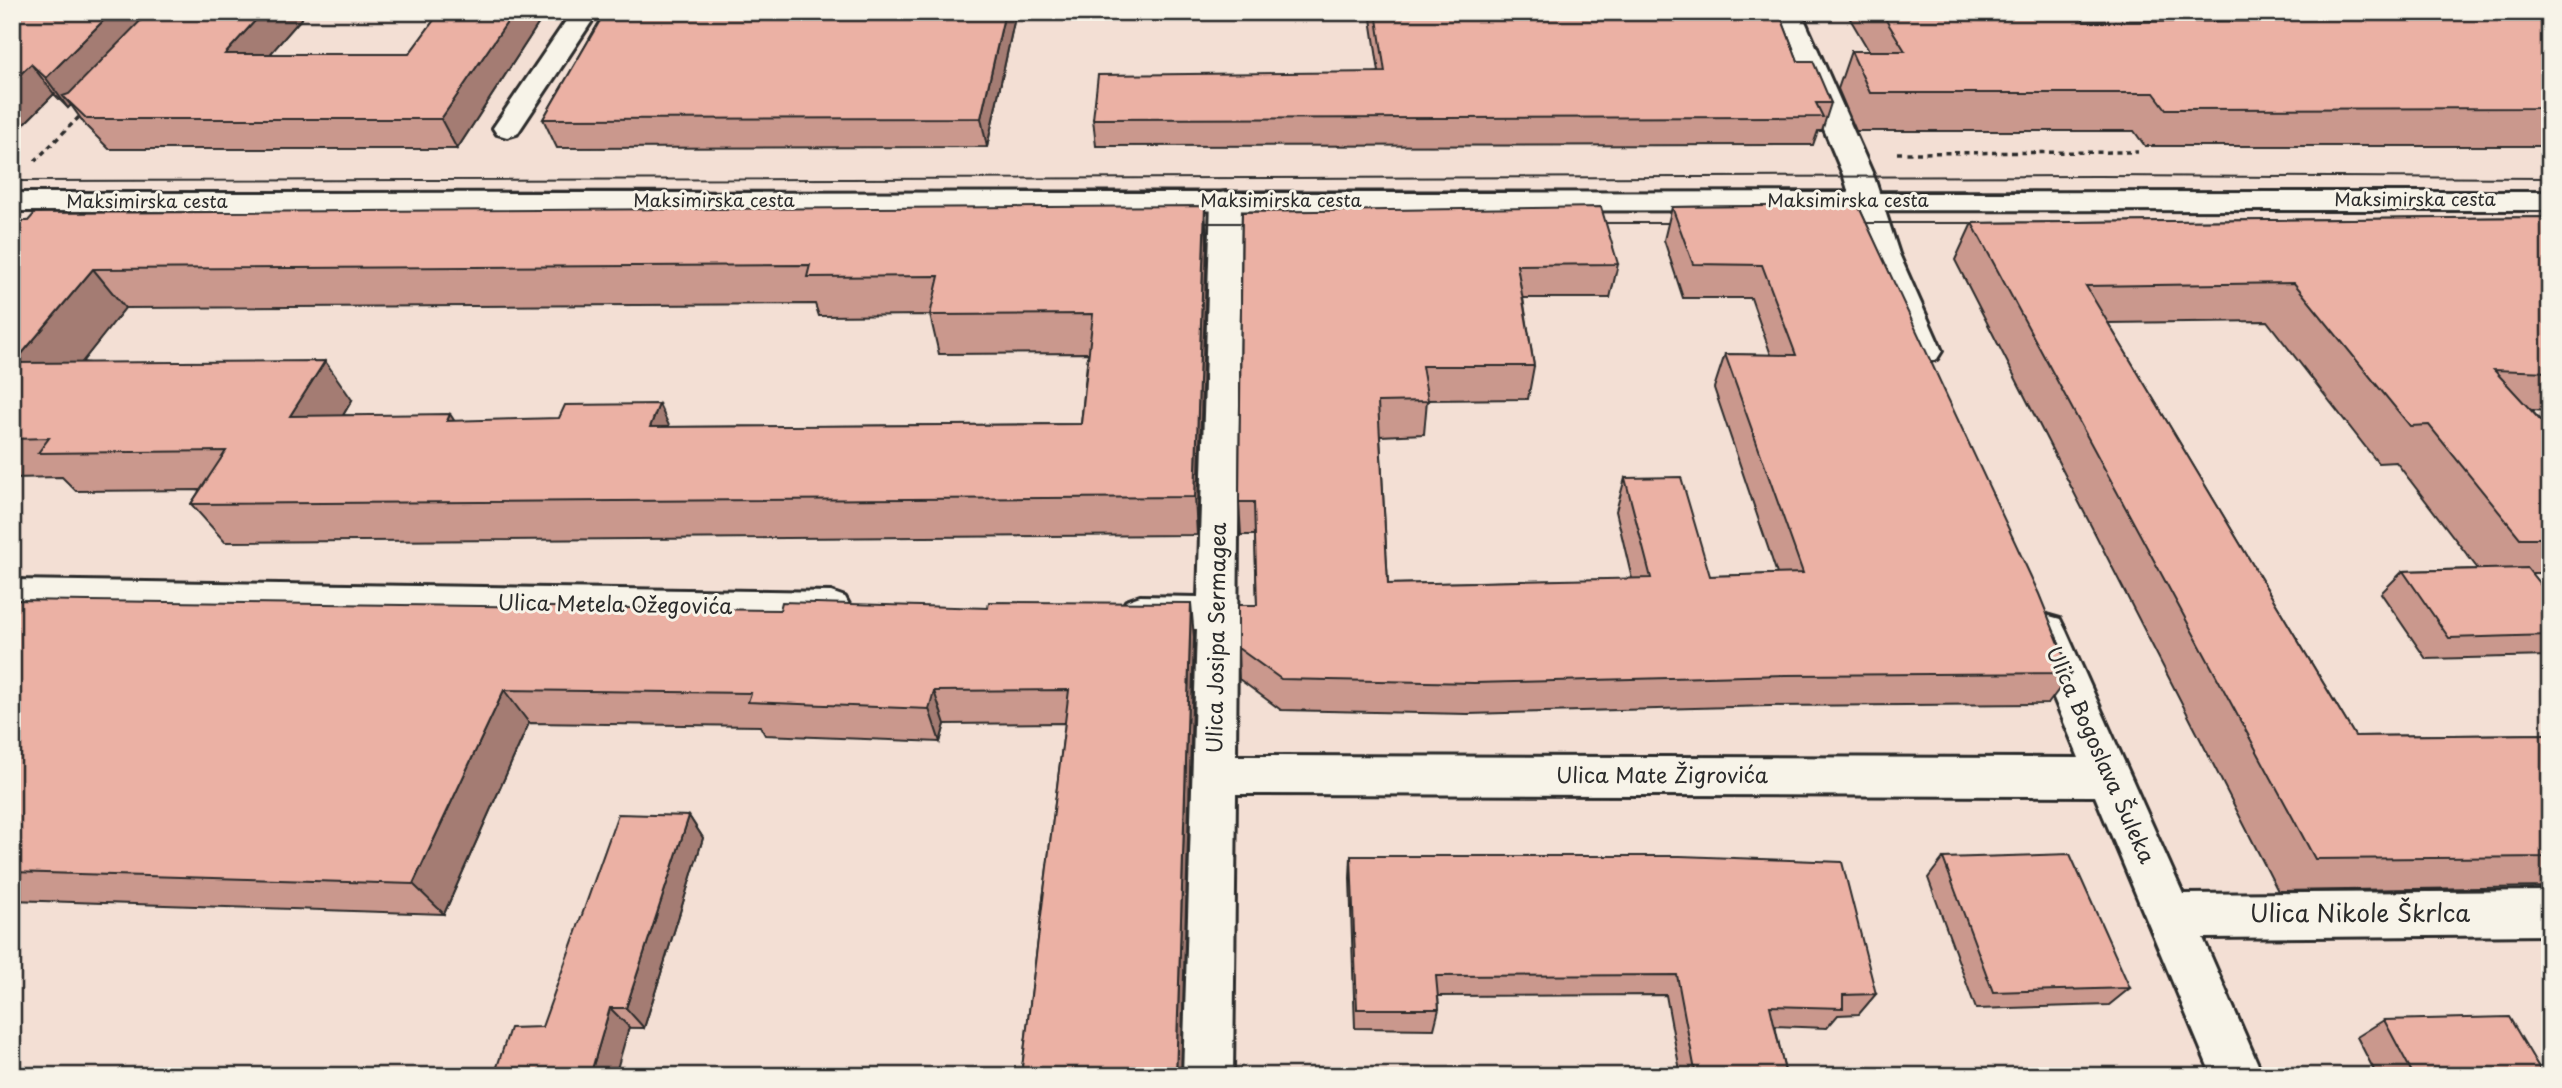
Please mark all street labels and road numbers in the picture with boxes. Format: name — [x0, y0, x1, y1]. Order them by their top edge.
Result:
street label: Maksimirska cesta — [2334, 185, 2497, 212]
street label: Maksimirska cesta — [633, 186, 796, 213]
street label: Maksimirska cesta — [1200, 186, 1363, 213]
street label: Maksimirska cesta — [1767, 186, 1930, 213]
street label: Maksimirska cesta — [66, 187, 229, 214]
street label: Ulica Josipa Sermagea — [1197, 522, 1233, 754]
street label: Ulica Metela Ožegovića — [497, 585, 734, 621]
street label: Ulica Bogoslava Šuleka — [2039, 640, 2164, 869]
street label: Ulica Mate Žigrovića — [1556, 758, 1769, 790]
street label: Ulica Nikole Škrlca — [2250, 894, 2470, 930]

